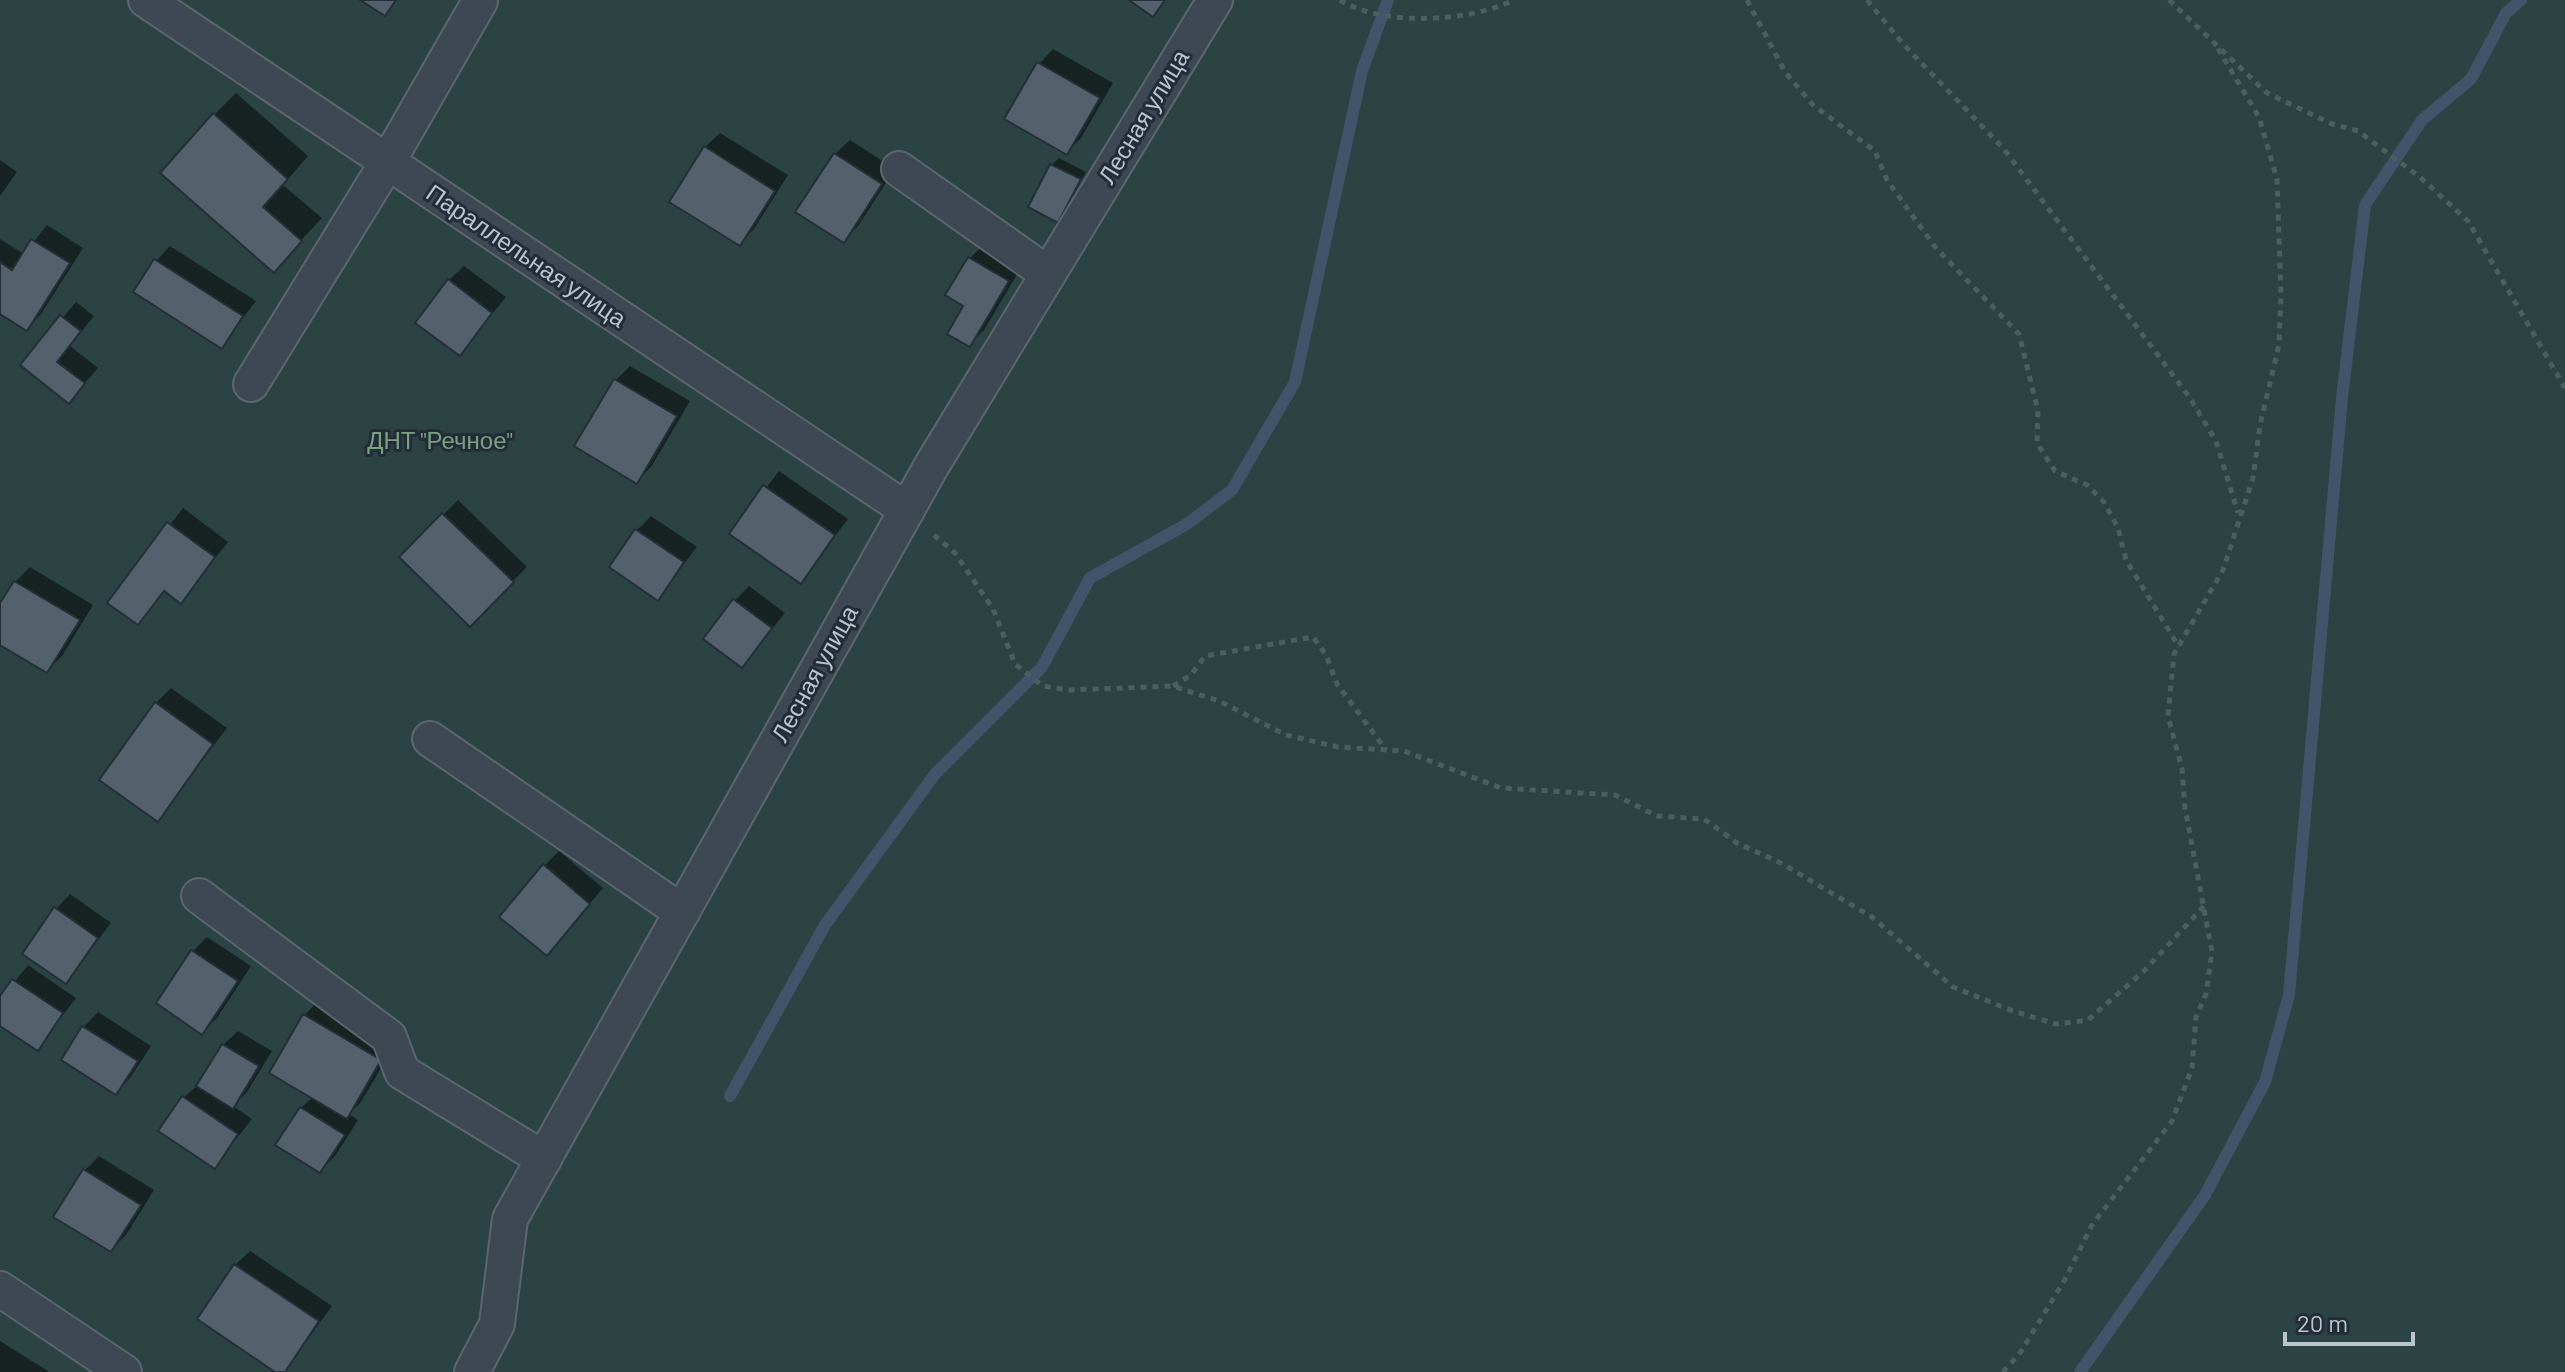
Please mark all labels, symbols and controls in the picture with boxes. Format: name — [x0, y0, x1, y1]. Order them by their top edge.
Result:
street label: Лесная улица — [1091, 43, 1194, 189]
street label: Параллельная улица — [421, 177, 633, 333]
park label: ДНТ "Речное" — [367, 425, 513, 454]
street label: Лесная улица — [764, 599, 863, 747]
scale bar — [2285, 1296, 2413, 1346]
text: 20 m — [2297, 1308, 2348, 1337]

